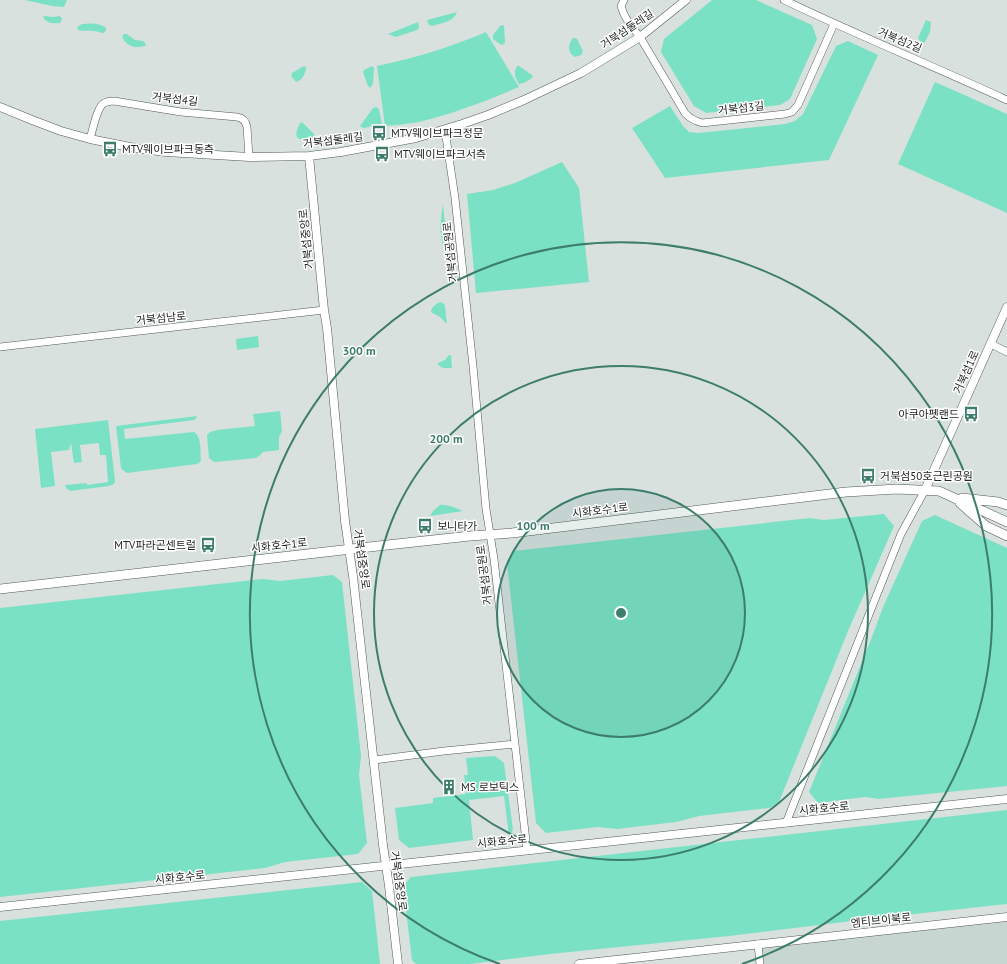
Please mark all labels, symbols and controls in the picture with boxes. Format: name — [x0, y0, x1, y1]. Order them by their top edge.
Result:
street label: 거북섬둘레길 — [598, 6, 656, 52]
street label: 거북섬2길 — [876, 24, 924, 56]
street label: 거북섬4길 — [151, 89, 199, 109]
street label: 거북섬3길 — [717, 99, 765, 117]
bus stop icon: MTV웨이브파크정문 — [370, 124, 388, 142]
place label: MTV웨이브파크정문 — [391, 126, 483, 140]
street label: 거북섬둘레길 — [302, 129, 364, 151]
bus stop icon: MTV웨이브파크동측 — [101, 140, 119, 158]
place label: MTV웨이브파크동측 — [122, 142, 214, 156]
bus stop icon: MTV웨이브파크서측 — [373, 145, 391, 163]
place label: MTV웨이브파크서측 — [394, 147, 486, 161]
street label: 거북섬중앙로 — [296, 208, 316, 270]
street label: 거북섬공원로 — [440, 221, 460, 283]
street label: 거북섬남로 — [135, 308, 187, 328]
text: 300 m — [342, 343, 376, 358]
street label: 거북섬1로 — [950, 348, 982, 396]
bus stop icon: 아쿠아펫랜드 — [962, 405, 980, 423]
place label: 아쿠아펫랜드 — [898, 407, 959, 421]
text: 200 m — [429, 431, 463, 446]
bus stop icon: 거북섬50호근린공원 — [859, 467, 877, 485]
place label: 거북섬50호근린공원 — [880, 469, 973, 483]
street label: 시화호수1로 — [571, 500, 629, 520]
bus stop icon: 보니타가 — [416, 517, 434, 535]
text: 100 m — [516, 518, 550, 533]
place label: 보니타가 — [437, 519, 477, 533]
street label: 거북섬중앙로 — [351, 528, 373, 590]
street label: 시화호수1로 — [250, 535, 308, 555]
bus stop icon: MTV파라곤센트럴 — [199, 536, 217, 554]
place label: MTV파라곤센트럴 — [114, 538, 196, 552]
street label: 거북섬공원로 — [473, 544, 495, 606]
centre of rings — [614, 606, 628, 620]
building icon: MS 로보틱스 — [440, 778, 458, 796]
place label: MS 로보틱스 — [461, 780, 519, 794]
street label: 시화호수로 — [798, 798, 850, 818]
street label: 시화호수로 — [476, 831, 528, 851]
street label: 거북섬중앙로 — [388, 850, 410, 912]
street label: 시화호수로 — [154, 867, 206, 887]
street label: 엠티브이북로 — [850, 910, 912, 930]

